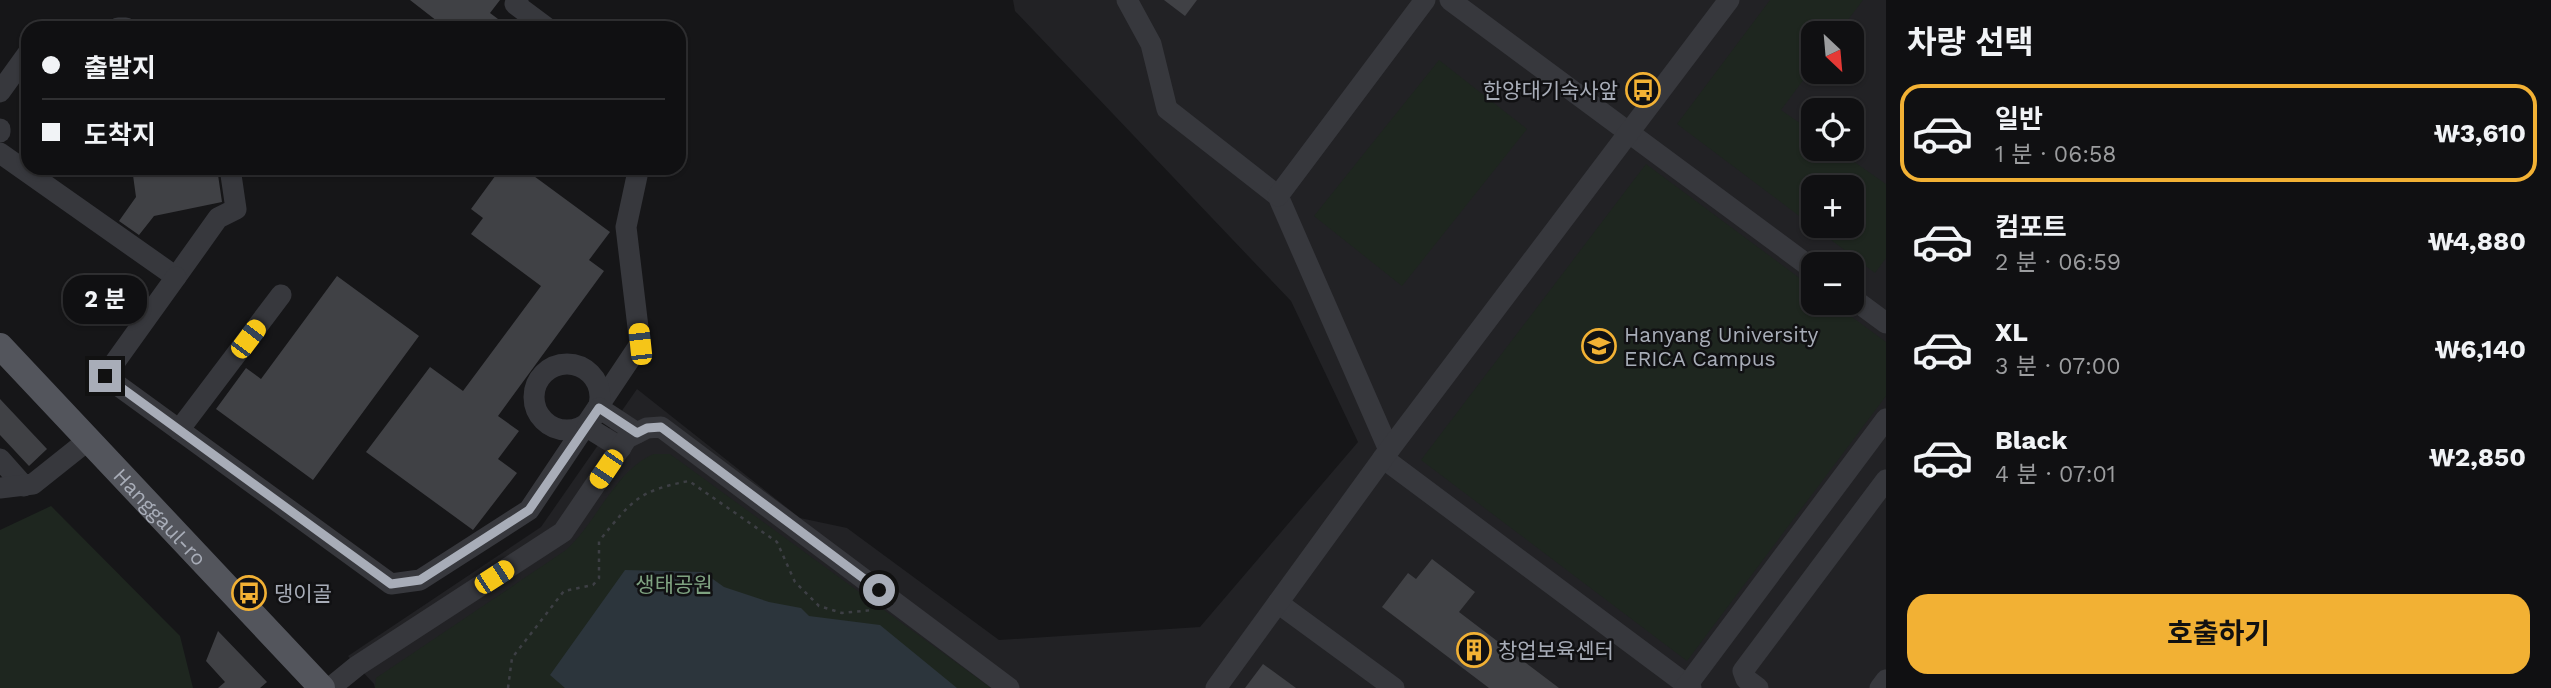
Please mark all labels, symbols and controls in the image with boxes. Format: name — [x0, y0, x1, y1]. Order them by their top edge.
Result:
north arrow — [1801, 21, 1864, 84]
map controls — [1801, 21, 1864, 315]
text: 차량 선택 — [1907, 23, 2034, 61]
text: 출발지 — [84, 53, 156, 83]
bus stop icon: 한양대기숙사앞 — [1624, 71, 1662, 109]
place label: 한양대기숙사앞 — [1483, 78, 1618, 103]
button: locate — [1801, 98, 1864, 161]
icon: car — [1911, 102, 1974, 165]
text: 일반 — [1995, 104, 2043, 134]
text: ₩3,610 — [2434, 118, 2526, 148]
text: 도착지 — [84, 120, 156, 150]
text: 1 분 · 06:58 — [1995, 141, 2117, 168]
button: + — [1801, 175, 1864, 238]
icon: car — [1911, 210, 1974, 273]
text: 컴포트 — [1995, 212, 2067, 242]
text: ₩4,880 — [2428, 226, 2526, 256]
text: 2 분 · 06:59 — [1995, 249, 2121, 276]
button: − — [1801, 252, 1864, 315]
callout: 2 분 — [63, 274, 147, 324]
text: 2 분 — [84, 286, 126, 313]
car — [227, 316, 270, 362]
text: XL — [1995, 317, 2028, 347]
icon: car — [1911, 318, 1974, 381]
car — [628, 322, 653, 366]
place label: Hanyang University ERICA Campus — [1624, 322, 1819, 371]
school or university icon: Hanyang University ERICA Campus — [1580, 327, 1618, 365]
text: ₩6,140 — [2434, 334, 2526, 364]
text: 3 분 · 07:00 — [1995, 353, 2120, 380]
route end — [89, 360, 121, 392]
text: Black — [1995, 425, 2067, 455]
icon: car — [1911, 426, 1974, 489]
text: ₩2,850 — [2429, 442, 2526, 472]
car — [586, 446, 627, 492]
text: 4 분 · 07:01 — [1995, 461, 2116, 488]
street label: Hanggaul-ro — [109, 462, 212, 570]
car — [471, 557, 518, 597]
park label: 생태공원 — [635, 572, 713, 597]
bus stop icon: 댕이골 — [230, 574, 268, 612]
route start — [863, 574, 895, 606]
place label: 댕이골 — [274, 581, 332, 606]
button: 호출하기 — [1907, 594, 2530, 674]
building icon: 창업보육센터 — [1455, 631, 1493, 669]
place label: 창업보육센터 — [1498, 638, 1614, 663]

